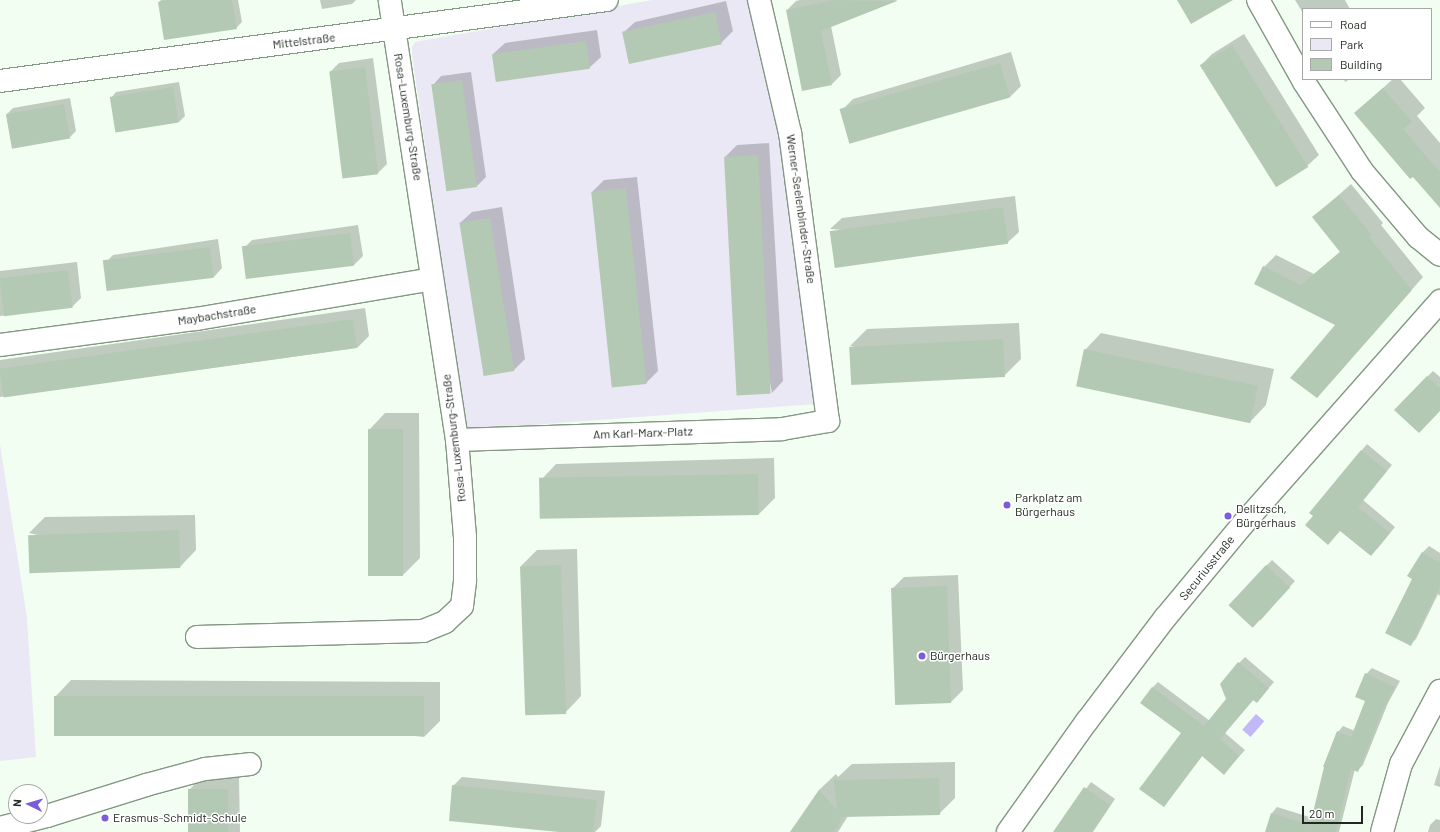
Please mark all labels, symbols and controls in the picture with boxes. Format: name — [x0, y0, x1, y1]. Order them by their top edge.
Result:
legend — [1302, 8, 1432, 80]
text: Road — [1340, 17, 1367, 31]
street label: Mittelstraße — [272, 30, 336, 52]
text: Park — [1340, 37, 1364, 51]
street label: Rosa-Luxemburg-Straße — [391, 52, 425, 182]
text: Building — [1340, 57, 1382, 71]
street label: Werner-Seelenbinder-Straße — [783, 133, 819, 285]
street label: Maybachstraße — [177, 302, 257, 328]
street label: Rosa-Luxemburg-Straße — [439, 373, 469, 503]
street label: Am Karl-Marx-Platz — [593, 424, 693, 442]
place label: Parkplatz am Bürgerhaus — [1015, 491, 1082, 519]
marker: Parkplatz am Bürgerhaus — [1002, 500, 1012, 510]
place label: Delitzsch, Bürgerhaus — [1236, 502, 1296, 530]
marker: Delitzsch, Bürgerhaus — [1223, 511, 1233, 521]
street label: Securiusstraße — [1176, 533, 1238, 603]
place label: Bürgerhaus — [930, 649, 990, 663]
marker: Bürgerhaus — [917, 651, 927, 661]
north arrow — [8, 784, 48, 824]
scale bar — [1304, 798, 1365, 824]
text: N — [10, 799, 23, 807]
text: 20 m — [1309, 806, 1335, 820]
place label: Erasmus-Schmidt-Schule — [113, 811, 247, 825]
marker: Erasmus-Schmidt-Schule — [100, 813, 110, 823]

